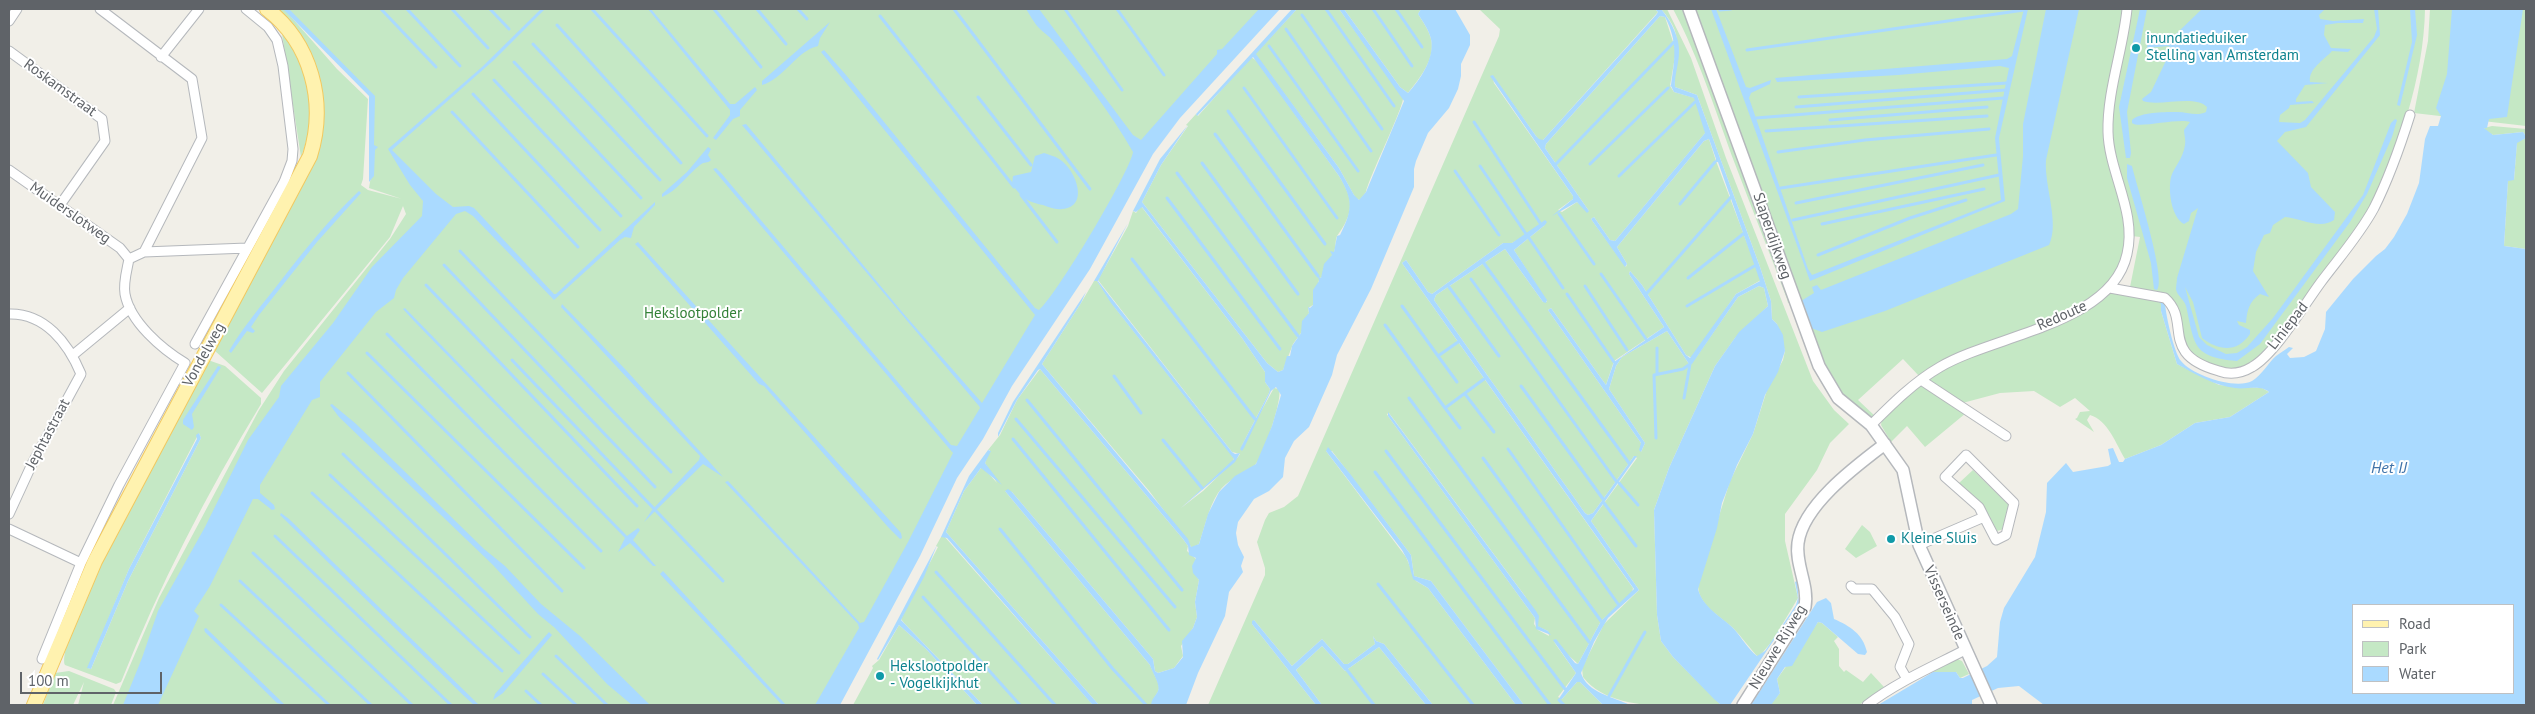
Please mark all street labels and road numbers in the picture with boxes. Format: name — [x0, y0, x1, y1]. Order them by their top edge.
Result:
street label: Roskamstraat — [20, 55, 100, 121]
street label: Muiderslotweg — [26, 178, 114, 248]
street label: Slaperdijkweg — [1749, 190, 1795, 282]
street label: Redoute — [2034, 297, 2090, 335]
street label: Liniepad — [2264, 299, 2312, 353]
street label: Vondelweg — [179, 320, 229, 390]
street label: Jephtastraat — [22, 396, 74, 472]
street label: Visserseinde — [1920, 563, 1968, 643]
street label: Nieuwe Rijweg — [1746, 601, 1810, 693]

